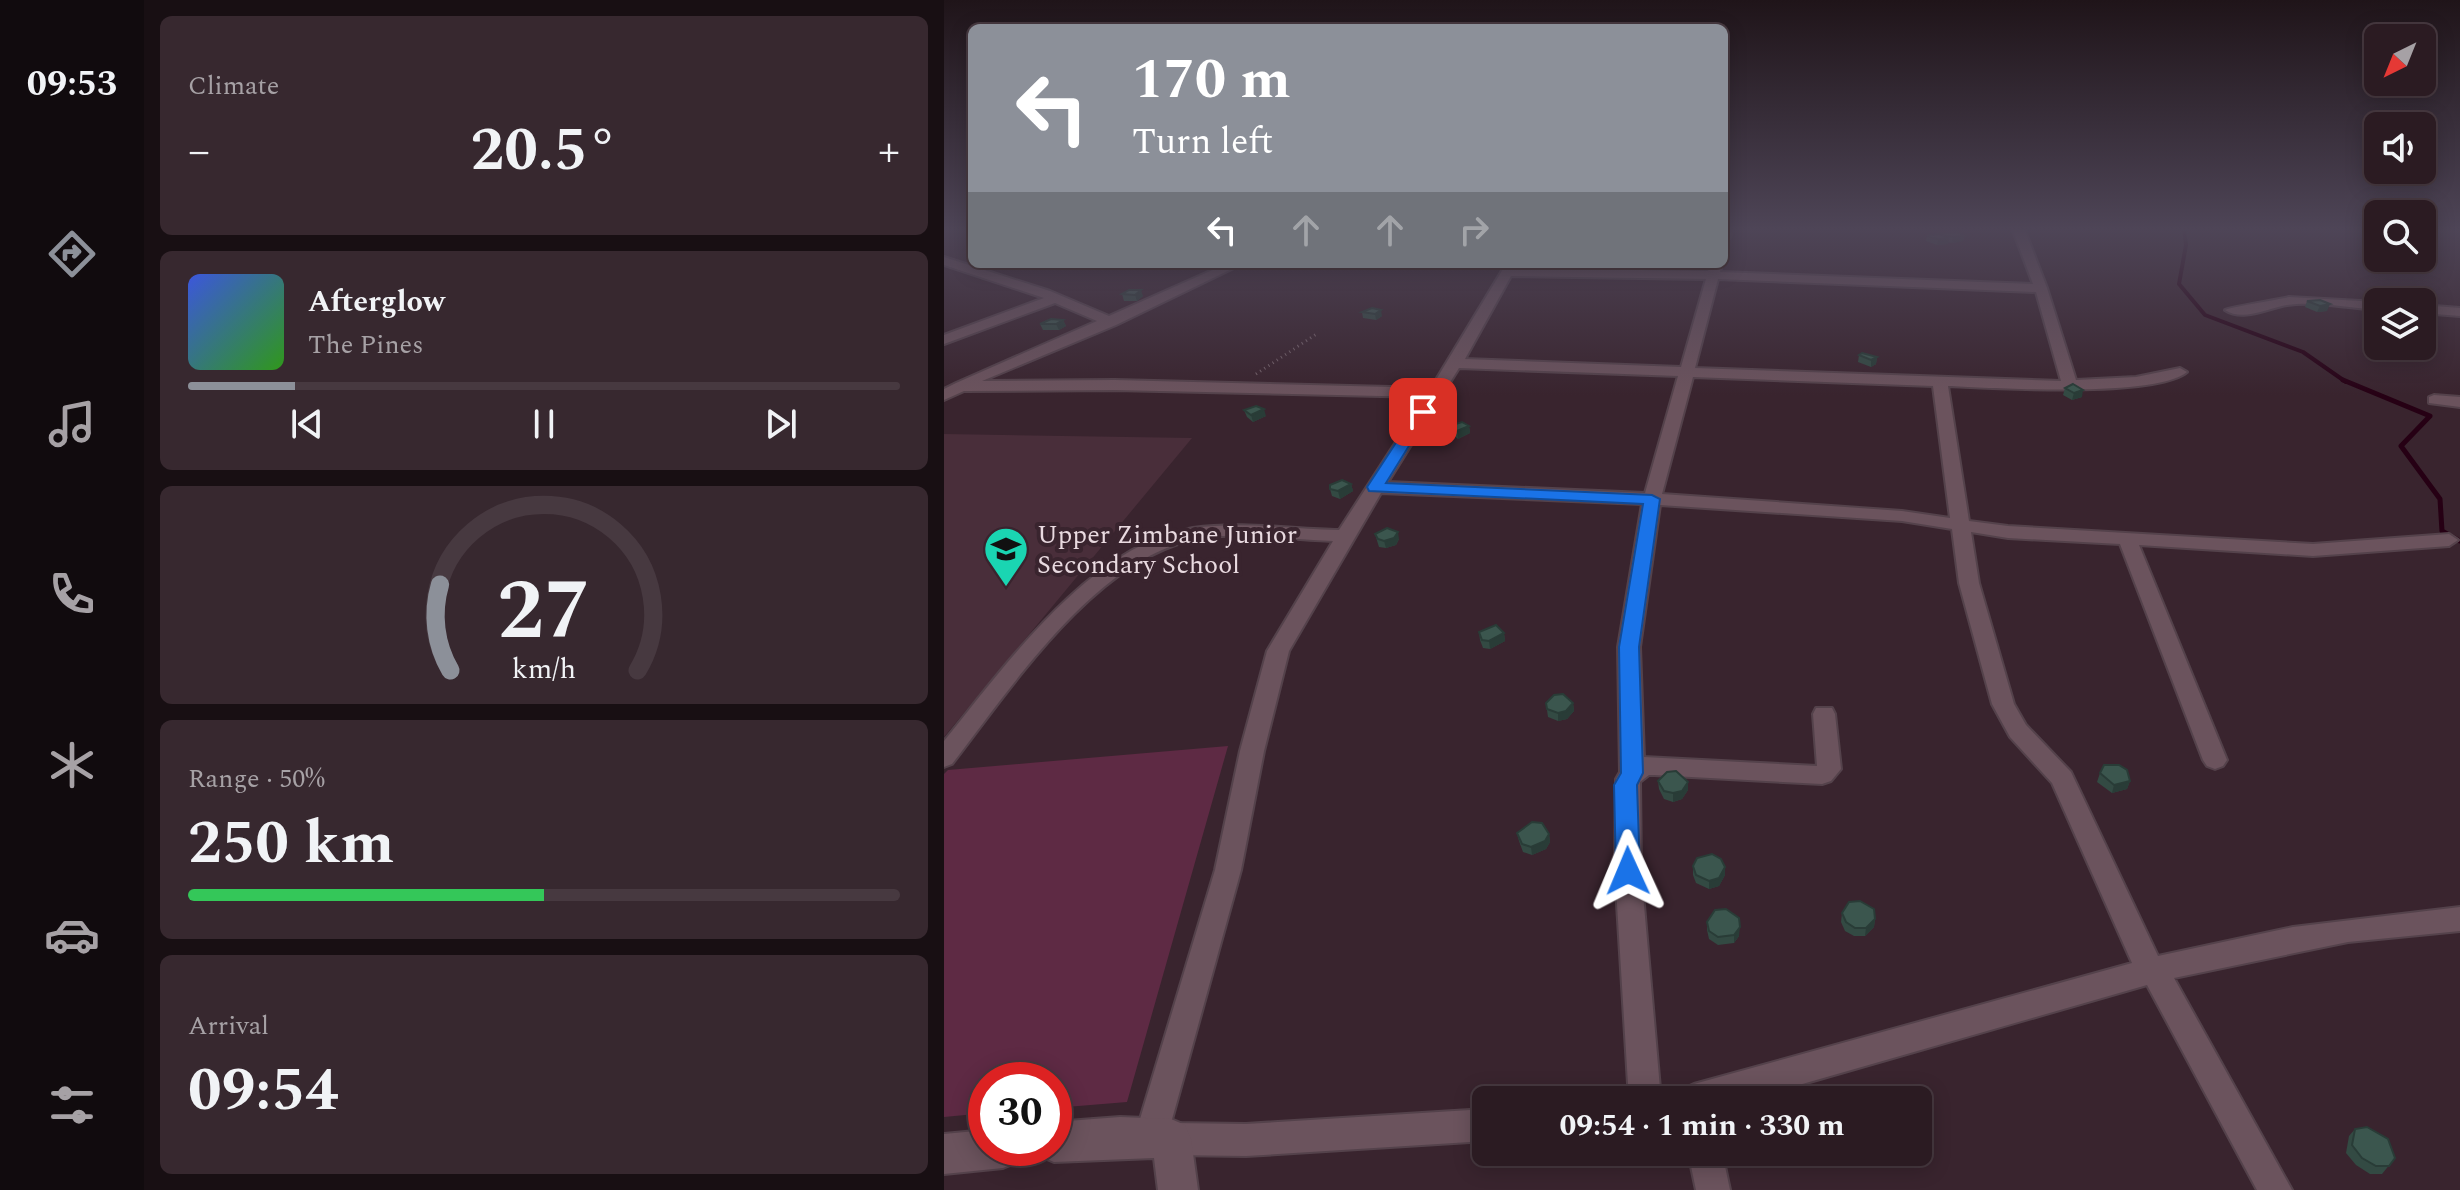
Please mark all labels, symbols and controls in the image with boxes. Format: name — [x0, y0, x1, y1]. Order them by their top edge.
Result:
north arrow — [2364, 24, 2436, 96]
map controls — [2364, 24, 2436, 360]
text: 170 m — [1132, 38, 1291, 123]
icon: left — [1000, 56, 1104, 160]
text: 09:53 — [27, 57, 117, 112]
text: Climate — [188, 66, 279, 106]
text: 20.5° — [470, 105, 618, 197]
button: sound — [2364, 112, 2436, 184]
text: Turn left — [1132, 115, 1273, 170]
text: − — [188, 118, 210, 185]
text: + — [878, 118, 900, 185]
button: search — [2364, 200, 2436, 272]
icon: left — [1200, 208, 1244, 252]
icon: ahead — [1284, 208, 1328, 252]
icon: ahead — [1368, 208, 1412, 252]
icon: right — [1452, 208, 1496, 252]
icon: directions — [44, 226, 100, 282]
text: Afterglow — [308, 279, 445, 325]
button: layers — [2364, 288, 2436, 360]
text: The Pines — [308, 325, 423, 365]
pin — [1389, 378, 1457, 446]
icon: arrive — [1401, 390, 1445, 434]
icon: music — [44, 396, 100, 452]
icon: previous — [285, 402, 329, 446]
icon: pause — [522, 402, 566, 446]
icon: next — [759, 402, 803, 446]
place label: Upper Zimbane Junior Secondary School — [1037, 515, 1297, 585]
school or university icon: Upper Zimbane Junior Secondary School — [982, 525, 1030, 588]
text: 27 — [497, 549, 591, 676]
icon: phone — [44, 566, 100, 622]
text: km/h — [512, 648, 576, 691]
icon: climate — [44, 737, 100, 793]
text: Range · 50% — [188, 759, 325, 799]
text: 250 km — [188, 798, 394, 890]
position arrow — [1586, 829, 1670, 913]
icon: car — [44, 907, 100, 963]
text: Arrival — [188, 1006, 269, 1046]
text: 09:54 — [188, 1045, 339, 1137]
speed limit sign: 30 — [968, 1062, 1072, 1166]
icon: filters — [44, 1077, 100, 1133]
text: 09:54 · 1 min · 330 m — [1559, 1103, 1845, 1149]

